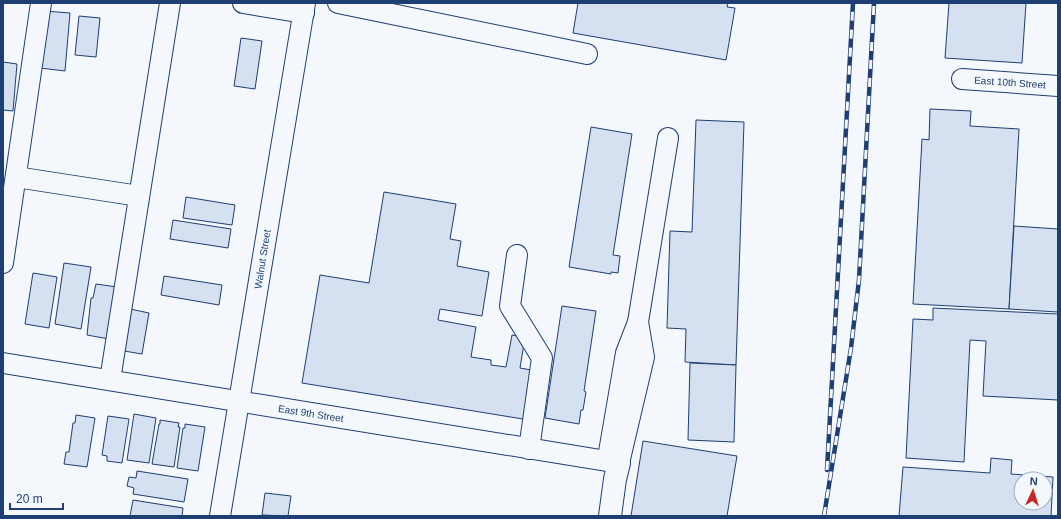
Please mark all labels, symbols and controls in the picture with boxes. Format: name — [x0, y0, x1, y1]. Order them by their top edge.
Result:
street label: East 10th Street — [974, 75, 1046, 91]
street label: Walnut Street — [252, 228, 273, 290]
street label: East 9th Street — [277, 403, 345, 424]
north arrow — [1013, 471, 1053, 511]
text: N — [1029, 475, 1038, 487]
scale bar — [10, 485, 63, 511]
text: 20 m — [16, 492, 43, 506]

